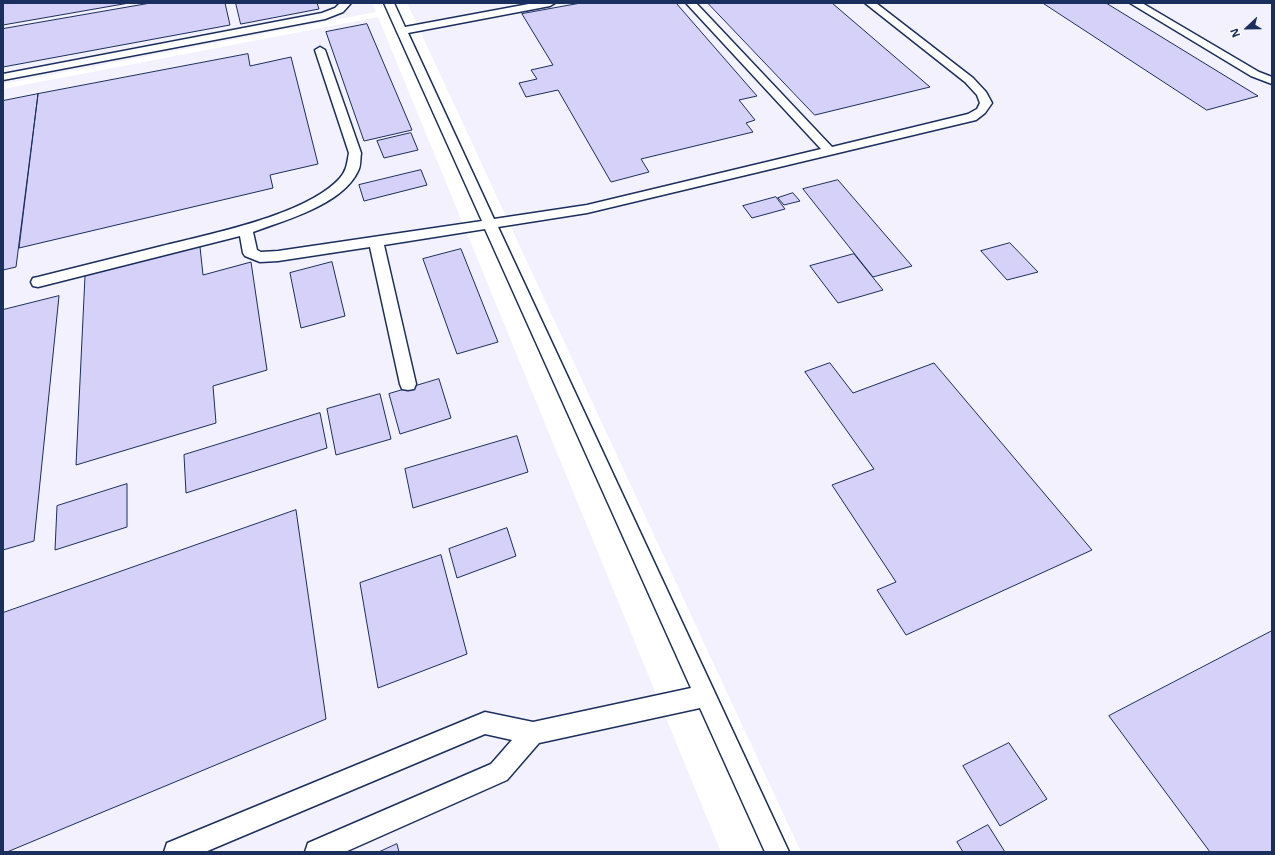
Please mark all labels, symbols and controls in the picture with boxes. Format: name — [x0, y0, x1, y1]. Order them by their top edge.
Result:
north arrow — [1227, 8, 1267, 48]
text: N — [1227, 26, 1244, 40]

